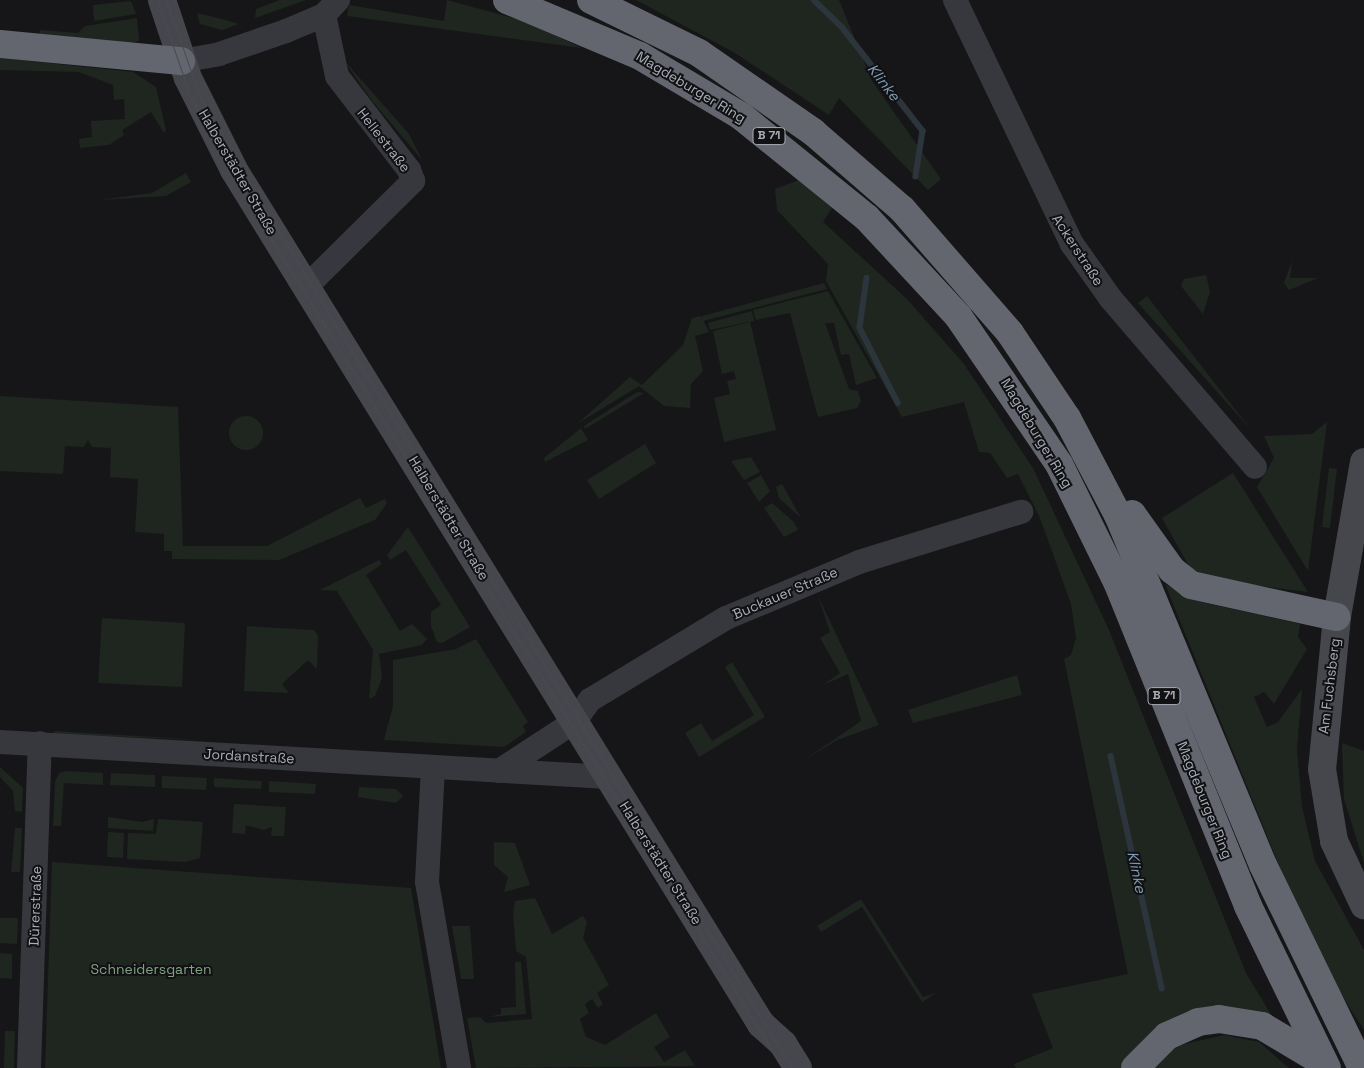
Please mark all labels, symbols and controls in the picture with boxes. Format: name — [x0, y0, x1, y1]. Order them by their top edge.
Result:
street label: Magdeburger Ring — [633, 48, 749, 126]
water label: Klinke — [864, 60, 904, 104]
street label: Hellestraße — [354, 105, 414, 175]
street label: Halberstädter Straße — [195, 106, 281, 238]
road number: B 71 — [752, 126, 786, 146]
street label: Ackerstraße — [1049, 211, 1107, 289]
street label: Magdeburger Ring — [998, 375, 1076, 491]
street label: Halberstädter Straße — [405, 453, 493, 583]
street label: Buckauer Straße — [730, 563, 840, 623]
street label: Am Fuchsberg — [1315, 637, 1343, 735]
road number: B 71 — [1146, 686, 1182, 706]
street label: Magdeburger Ring — [1174, 739, 1236, 861]
street label: Jordanstraße — [203, 745, 295, 767]
street label: Halberstädter Straße — [616, 798, 706, 928]
water label: Klinke — [1124, 849, 1150, 895]
street label: Dürerstraße — [25, 866, 45, 946]
park label: Schneidersgarten — [90, 961, 212, 977]

